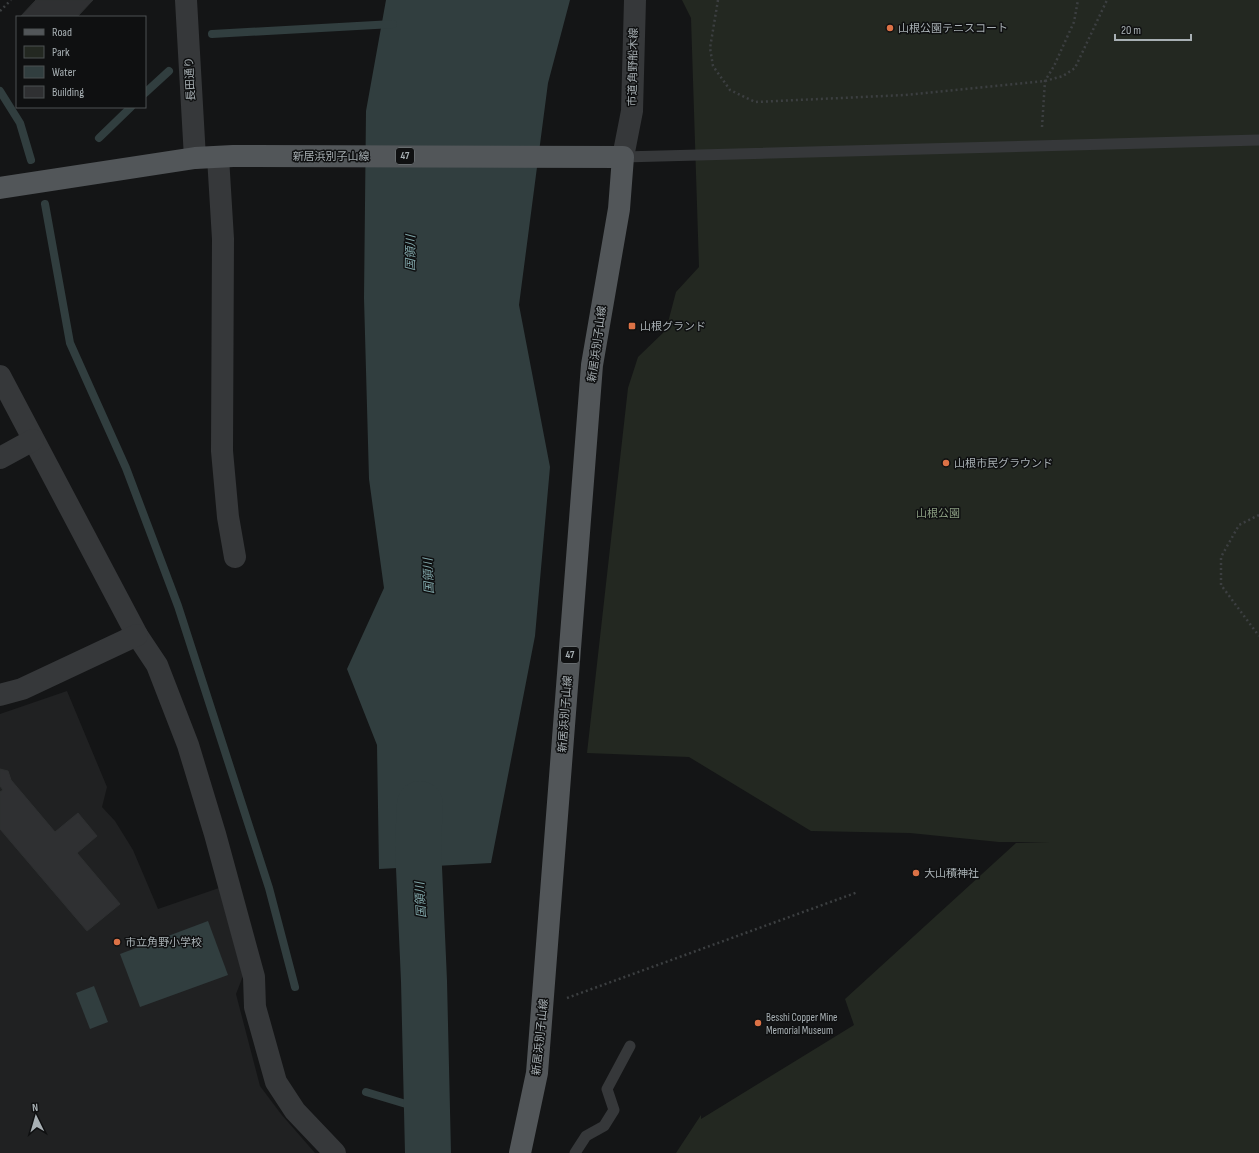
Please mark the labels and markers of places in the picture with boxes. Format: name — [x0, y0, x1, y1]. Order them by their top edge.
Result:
place label: 山根公園テニスコート — [898, 22, 1008, 35]
marker: 山根公園テニスコート — [885, 23, 895, 33]
place label: 山根グランド — [640, 320, 706, 333]
marker: 山根グランド — [627, 321, 637, 331]
place label: 山根市民グラウンド — [954, 457, 1053, 470]
marker: 山根市民グラウンド — [941, 458, 951, 468]
place label: 大山積神社 — [924, 867, 979, 880]
marker: 大山積神社 — [911, 868, 921, 878]
place label: 市立角野小学校 — [125, 936, 202, 949]
marker: 市立角野小学校 — [112, 937, 122, 947]
place label: Besshi Copper Mine Memorial Museum — [766, 1011, 838, 1037]
marker: Besshi Copper Mine Memorial Museum — [753, 1018, 763, 1028]

